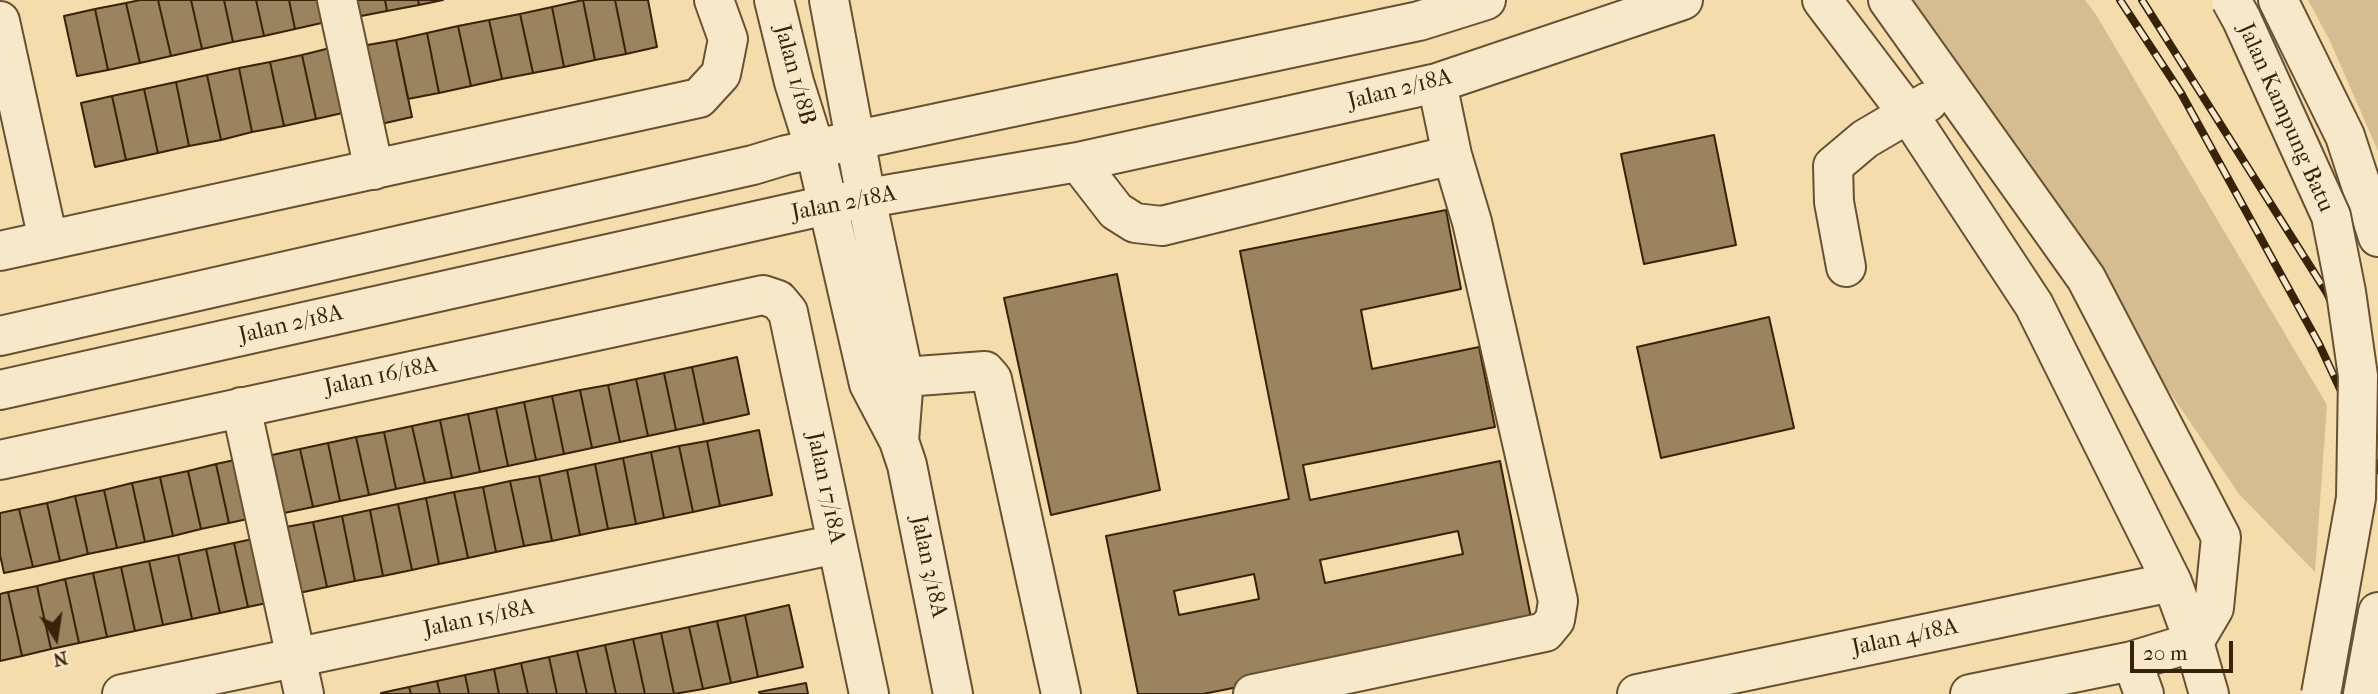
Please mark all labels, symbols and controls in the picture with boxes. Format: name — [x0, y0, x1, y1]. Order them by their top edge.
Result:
street label: Jalan Kampung Batu — [2231, 19, 2339, 217]
street label: Jalan 1/18B — [767, 22, 821, 128]
street label: Jalan 2/18A — [1345, 64, 1455, 116]
street label: Jalan 2/18A — [789, 180, 899, 228]
street label: Jalan 2/18A — [236, 300, 346, 350]
street label: Jalan 16/18A — [322, 352, 440, 402]
street label: Jalan 17/18A — [800, 430, 850, 546]
street label: Jalan 3/18A — [904, 513, 952, 621]
street label: Jalan 15/18A — [421, 594, 537, 644]
north arrow — [21, 603, 91, 673]
street label: Jalan 4/18A — [1849, 613, 1961, 663]
scale bar — [2133, 628, 2236, 672]
text: 20 m — [2143, 641, 2187, 665]
text: N — [51, 646, 70, 671]

